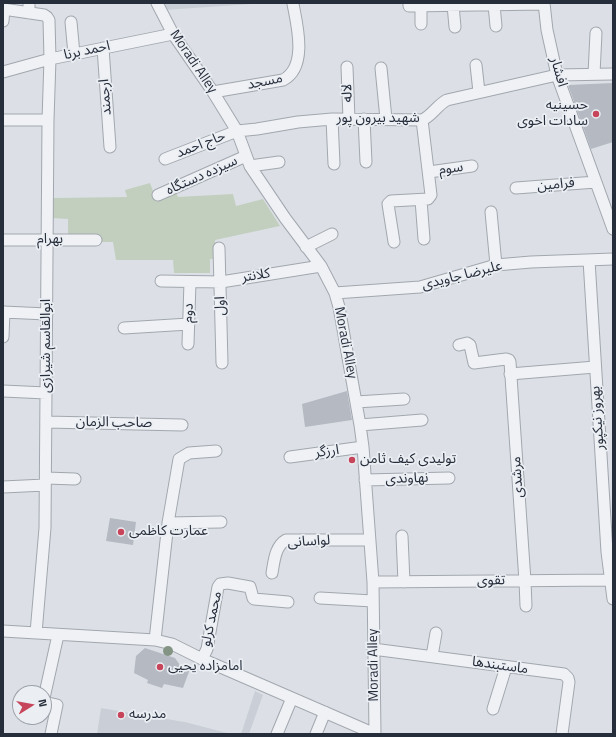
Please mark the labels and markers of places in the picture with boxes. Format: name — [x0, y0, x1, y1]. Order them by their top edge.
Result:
place label: حسینیه سادات اخوی — [517, 98, 588, 130]
marker: حسینیه سادات اخوی — [591, 109, 601, 119]
place label: تولیدی کیف ثامن — [360, 452, 456, 468]
marker: تولیدی کیف ثامن — [347, 455, 357, 465]
place label: عمارت کاظمی — [129, 524, 208, 540]
marker: عمارت کاظمی — [116, 527, 126, 537]
place label: امامزاده یحیی — [168, 659, 243, 675]
marker: امامزاده یحیی — [155, 662, 165, 672]
place label: مدرسه — [129, 707, 166, 723]
marker: مدرسه — [116, 710, 126, 720]

